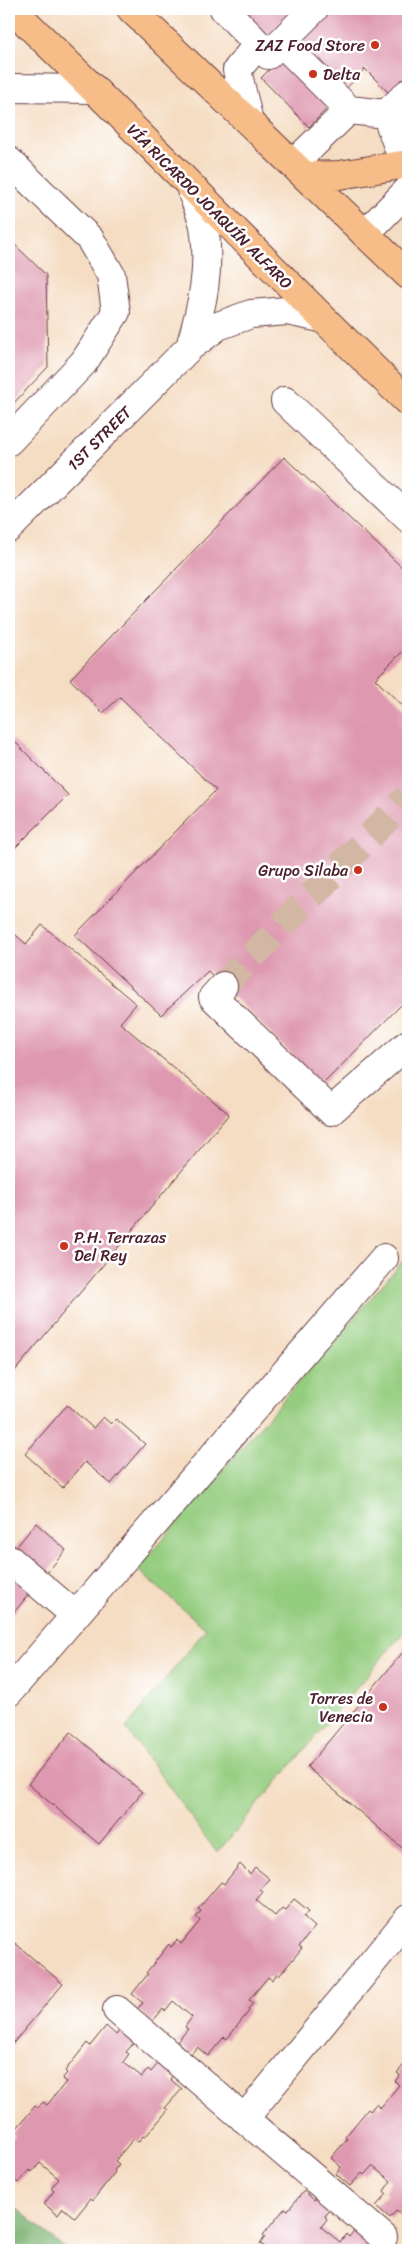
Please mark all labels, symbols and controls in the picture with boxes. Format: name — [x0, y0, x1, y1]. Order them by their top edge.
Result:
place label: ZAZ Food Store — [255, 31, 365, 60]
marker: ZAZ Food Store — [369, 39, 381, 51]
place label: Delta — [323, 60, 361, 89]
marker: Delta — [307, 68, 319, 80]
street label: VÍA RICARDO JOAQUÍN ALFARO — [120, 116, 300, 296]
street label: 1ST STREET — [60, 398, 139, 478]
place label: Grupo Silaba — [258, 856, 349, 885]
marker: Grupo Silaba — [352, 864, 364, 876]
place label: P.H. Terrazas Del Rey — [74, 1223, 167, 1270]
marker: P.H. Terrazas Del Rey — [58, 1240, 70, 1252]
place label: Torres de Venecia — [309, 1684, 373, 1731]
marker: Torres de Venecia — [377, 1701, 389, 1713]

